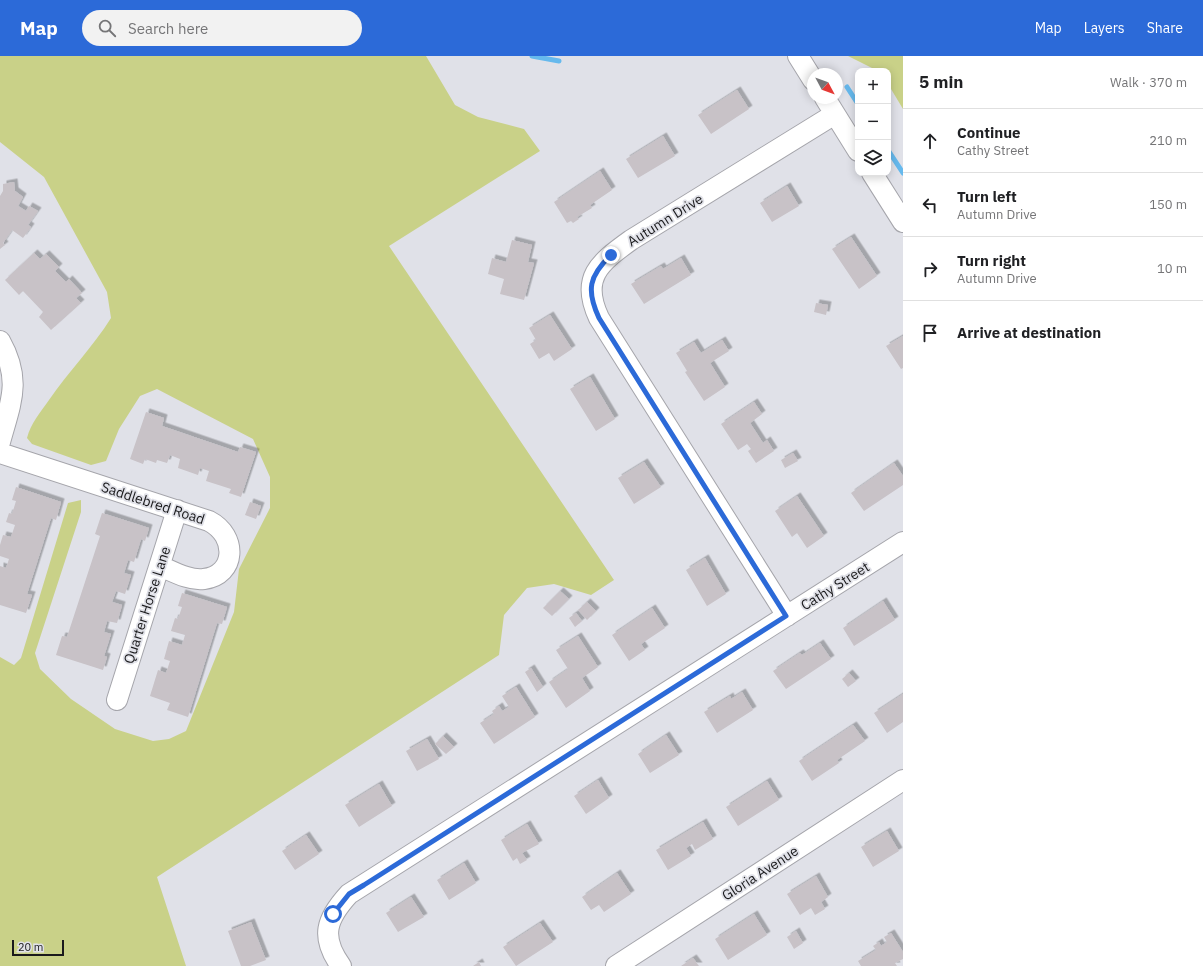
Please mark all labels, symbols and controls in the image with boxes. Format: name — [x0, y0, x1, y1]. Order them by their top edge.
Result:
search box — [82, 10, 362, 46]
text: Map — [20, 16, 58, 40]
icon: search — [96, 17, 118, 39]
text: Search here — [128, 19, 208, 38]
text: Map — [1035, 19, 1062, 37]
text: Layers — [1084, 19, 1125, 37]
text: Share — [1147, 19, 1183, 37]
north arrow — [807, 68, 843, 104]
map controls — [855, 68, 891, 176]
button: + — [855, 68, 891, 104]
text: 5 min — [919, 71, 963, 93]
text: Walk · 370 m — [1110, 74, 1187, 91]
button: − — [855, 104, 891, 140]
text: Continue — [957, 123, 1021, 142]
icon: ahead — [919, 130, 941, 152]
text: 210 m — [1149, 132, 1187, 149]
button: layers — [855, 140, 891, 176]
text: Cathy Street — [957, 142, 1029, 159]
text: Turn left — [957, 187, 1017, 206]
street label: Autumn Drive — [624, 189, 706, 250]
icon: left — [919, 194, 941, 216]
text: 150 m — [1149, 196, 1187, 213]
text: Autumn Drive — [957, 206, 1037, 223]
route end — [602, 246, 620, 264]
text: Turn right — [957, 251, 1026, 270]
icon: right — [919, 258, 941, 280]
text: 10 m — [1157, 260, 1187, 277]
text: Autumn Drive — [957, 270, 1037, 287]
icon: arrive — [919, 322, 941, 344]
text: Arrive at destination — [957, 323, 1101, 342]
street label: Saddlebred Road — [99, 478, 207, 528]
street label: Quarter Horse Lane — [120, 544, 175, 666]
street label: Cathy Street — [797, 558, 873, 614]
street label: Gloria Avenue — [718, 841, 802, 904]
route start — [324, 905, 342, 923]
scale bar — [12, 938, 64, 957]
text: 20 m — [18, 940, 43, 954]

